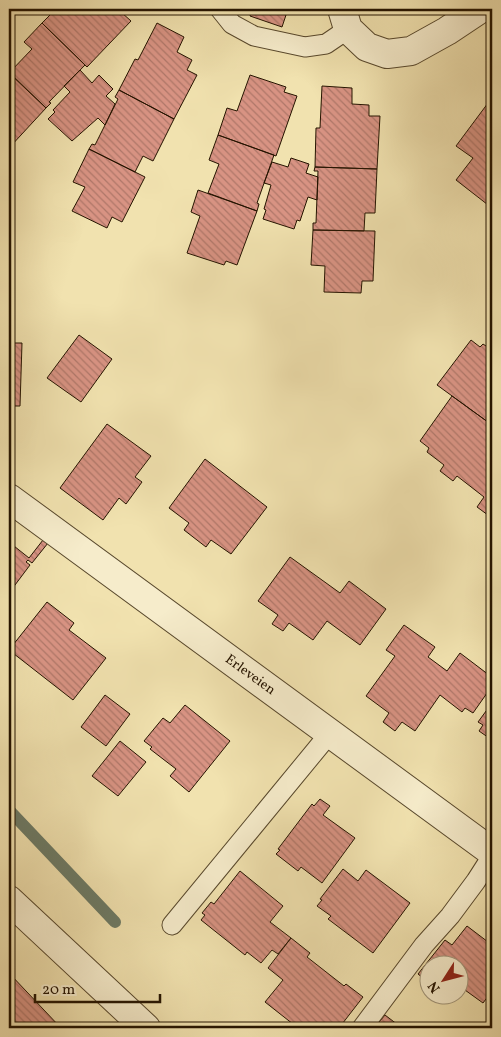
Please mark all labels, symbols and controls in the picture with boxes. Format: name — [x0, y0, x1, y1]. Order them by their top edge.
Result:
street label: Erleveien — [221, 650, 279, 700]
north arrow — [418, 954, 468, 1004]
scale bar — [35, 972, 160, 1004]
text: N — [424, 977, 445, 996]
text: 20 m — [42, 980, 75, 1001]

